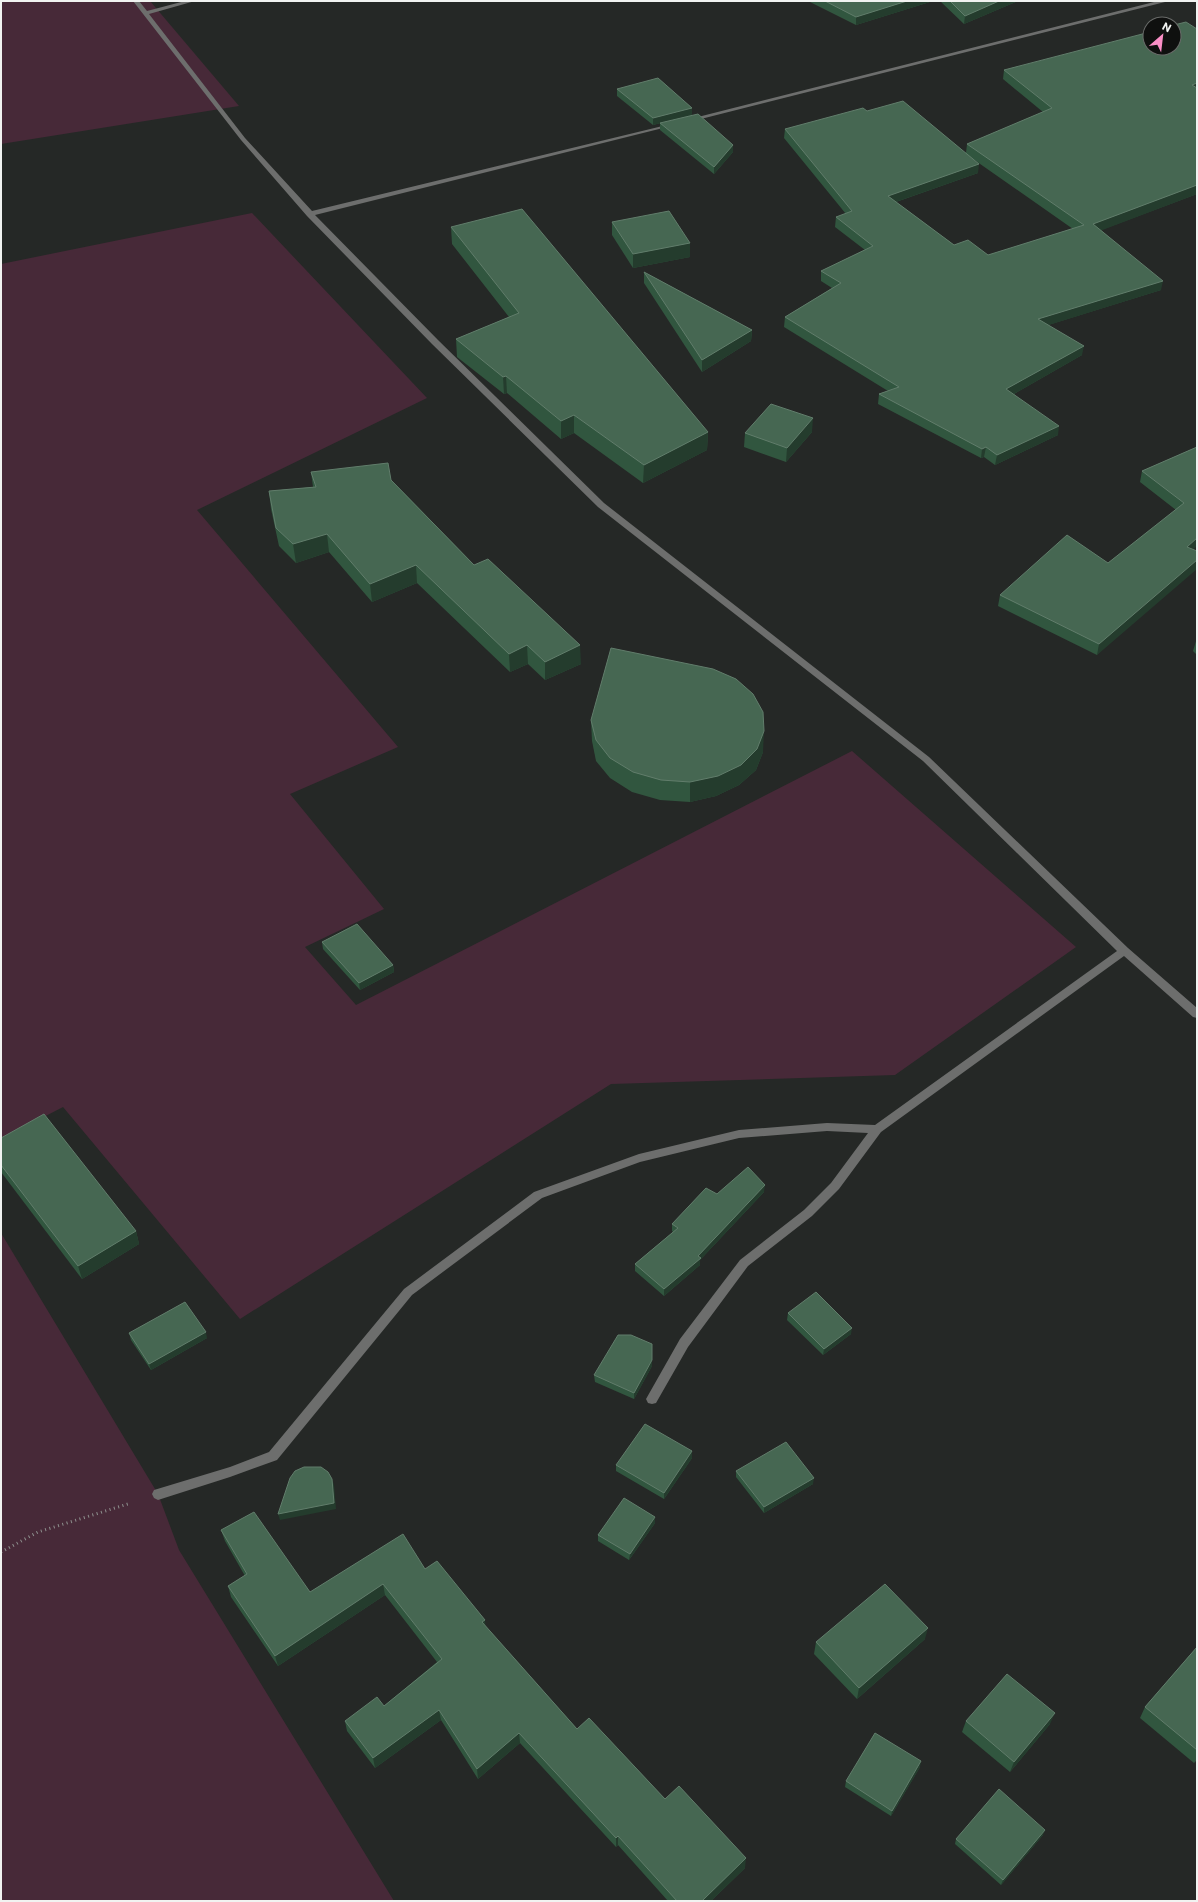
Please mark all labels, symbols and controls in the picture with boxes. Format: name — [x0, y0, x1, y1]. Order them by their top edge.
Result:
north arrow — [1142, 16, 1182, 56]
text: N — [1160, 19, 1174, 34]

